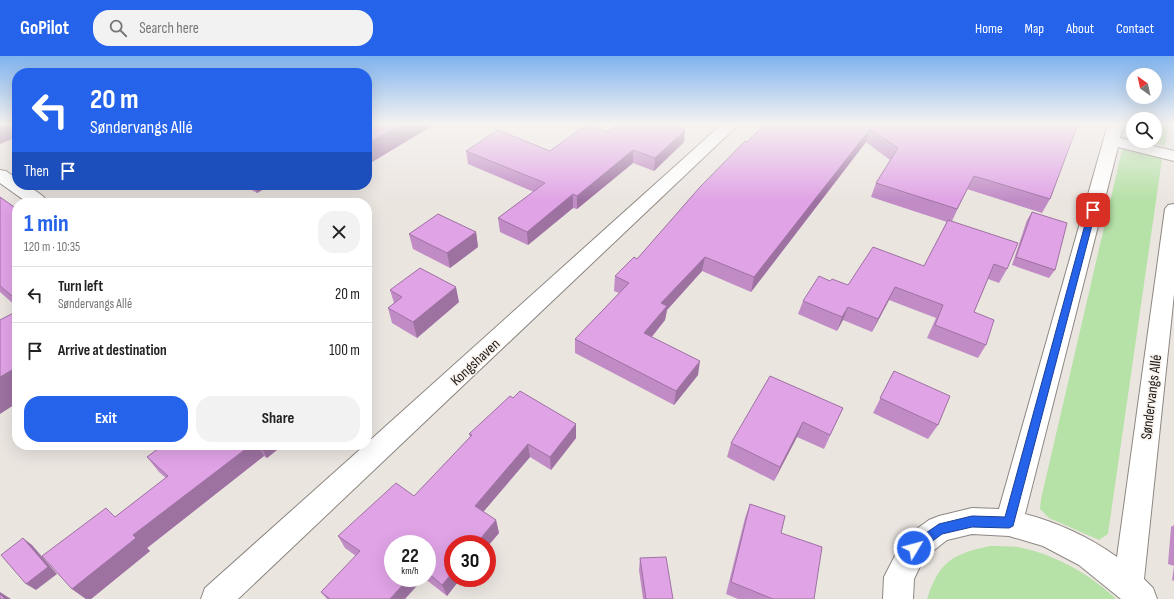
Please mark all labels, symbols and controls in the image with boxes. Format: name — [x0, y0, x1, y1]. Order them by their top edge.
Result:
search box — [93, 10, 373, 46]
text: GoPilot — [20, 17, 69, 40]
icon: search — [107, 17, 129, 39]
text: Search here — [139, 19, 199, 38]
text: Home — [975, 20, 1003, 37]
text: Map — [1025, 20, 1044, 37]
text: About — [1066, 20, 1094, 37]
text: Contact — [1116, 20, 1154, 37]
north arrow — [1126, 68, 1162, 104]
map controls — [1126, 68, 1162, 148]
text: 20 m — [90, 83, 139, 116]
icon: left — [24, 84, 76, 136]
button: search — [1126, 112, 1162, 148]
text: Søndervangs Allé — [90, 117, 193, 138]
icon: arrive — [57, 160, 79, 182]
text: Then — [24, 162, 49, 181]
pin — [1076, 193, 1110, 227]
icon: arrive — [1082, 199, 1104, 221]
text: 1 min — [24, 209, 69, 238]
button: close — [318, 211, 360, 253]
text: 120 m · 10:35 — [24, 239, 80, 255]
text: Turn left — [58, 277, 103, 296]
icon: left — [24, 284, 46, 306]
text: 20 m — [335, 285, 360, 304]
text: Søndervangs Allé — [58, 296, 132, 312]
street label: Kongshaven — [447, 335, 504, 390]
icon: arrive — [24, 340, 46, 362]
text: Arrive at destination — [58, 341, 167, 360]
text: 100 m — [329, 341, 360, 360]
street label: Søndervangs Allé — [1137, 353, 1166, 441]
button: Exit — [24, 396, 188, 442]
button: Share — [196, 396, 360, 442]
position arrow — [893, 527, 935, 569]
speed limit sign: 30 — [444, 535, 496, 587]
text: 22 — [401, 544, 419, 568]
text: km/h — [401, 565, 419, 577]

